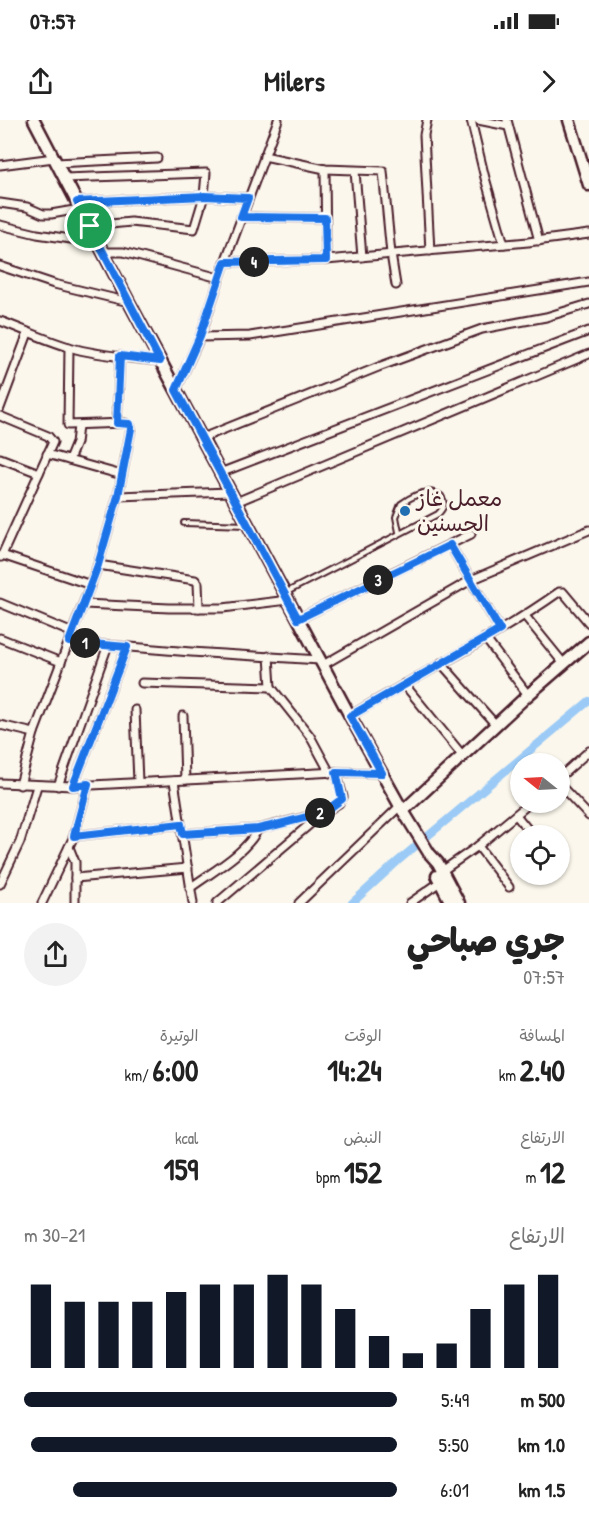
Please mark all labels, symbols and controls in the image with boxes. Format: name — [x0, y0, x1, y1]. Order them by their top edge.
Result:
text: 07:57 — [30, 6, 76, 36]
text: Milers — [264, 63, 325, 99]
icon: share — [24, 65, 57, 98]
icon: forward — [532, 65, 565, 98]
pin — [64, 200, 115, 251]
icon: arrive — [73, 209, 106, 242]
pin: 4 — [239, 247, 269, 277]
text: 4 — [251, 251, 257, 273]
place label: معمل غاز الحسنين — [415, 483, 502, 538]
marker: معمل غاز الحسنين — [398, 504, 412, 518]
pin: 3 — [363, 565, 393, 595]
text: 3 — [374, 569, 382, 591]
pin: 1 — [70, 628, 100, 658]
text: 1 — [82, 632, 88, 654]
north arrow — [510, 753, 570, 813]
map controls — [510, 753, 570, 885]
pin: 2 — [305, 798, 335, 828]
text: 2 — [316, 802, 324, 824]
button: locate — [510, 825, 570, 885]
text: جري صباحي — [407, 918, 565, 962]
button: share — [24, 923, 87, 986]
text: 07:57 — [523, 963, 565, 990]
text: الوتيرة — [160, 1024, 198, 1046]
text: الوقت — [344, 1024, 382, 1046]
text: المسافة — [519, 1024, 565, 1046]
text: 6:00 — [153, 1050, 198, 1090]
text: 14:24 — [327, 1050, 382, 1090]
text: 2.40 — [520, 1050, 565, 1090]
text: /km — [125, 1064, 153, 1086]
text: km — [499, 1064, 520, 1086]
text: النبض — [343, 1126, 382, 1148]
text: الارتفاع — [520, 1126, 565, 1148]
text: kcal — [175, 1127, 198, 1149]
text: 159 — [164, 1149, 198, 1189]
text: 152 — [344, 1152, 382, 1192]
text: 12 — [540, 1152, 565, 1192]
text: bpm — [316, 1166, 344, 1188]
text: m — [525, 1166, 540, 1188]
text: 21–30 m — [24, 1221, 85, 1248]
text: الارتفاع — [509, 1222, 565, 1249]
text: 5:49 — [441, 1386, 469, 1413]
text: 500 m — [520, 1386, 565, 1413]
text: 5:50 — [438, 1431, 469, 1458]
text: 1.0 km — [518, 1431, 565, 1458]
text: 6:01 — [440, 1476, 469, 1503]
text: 1.5 km — [518, 1476, 565, 1503]

